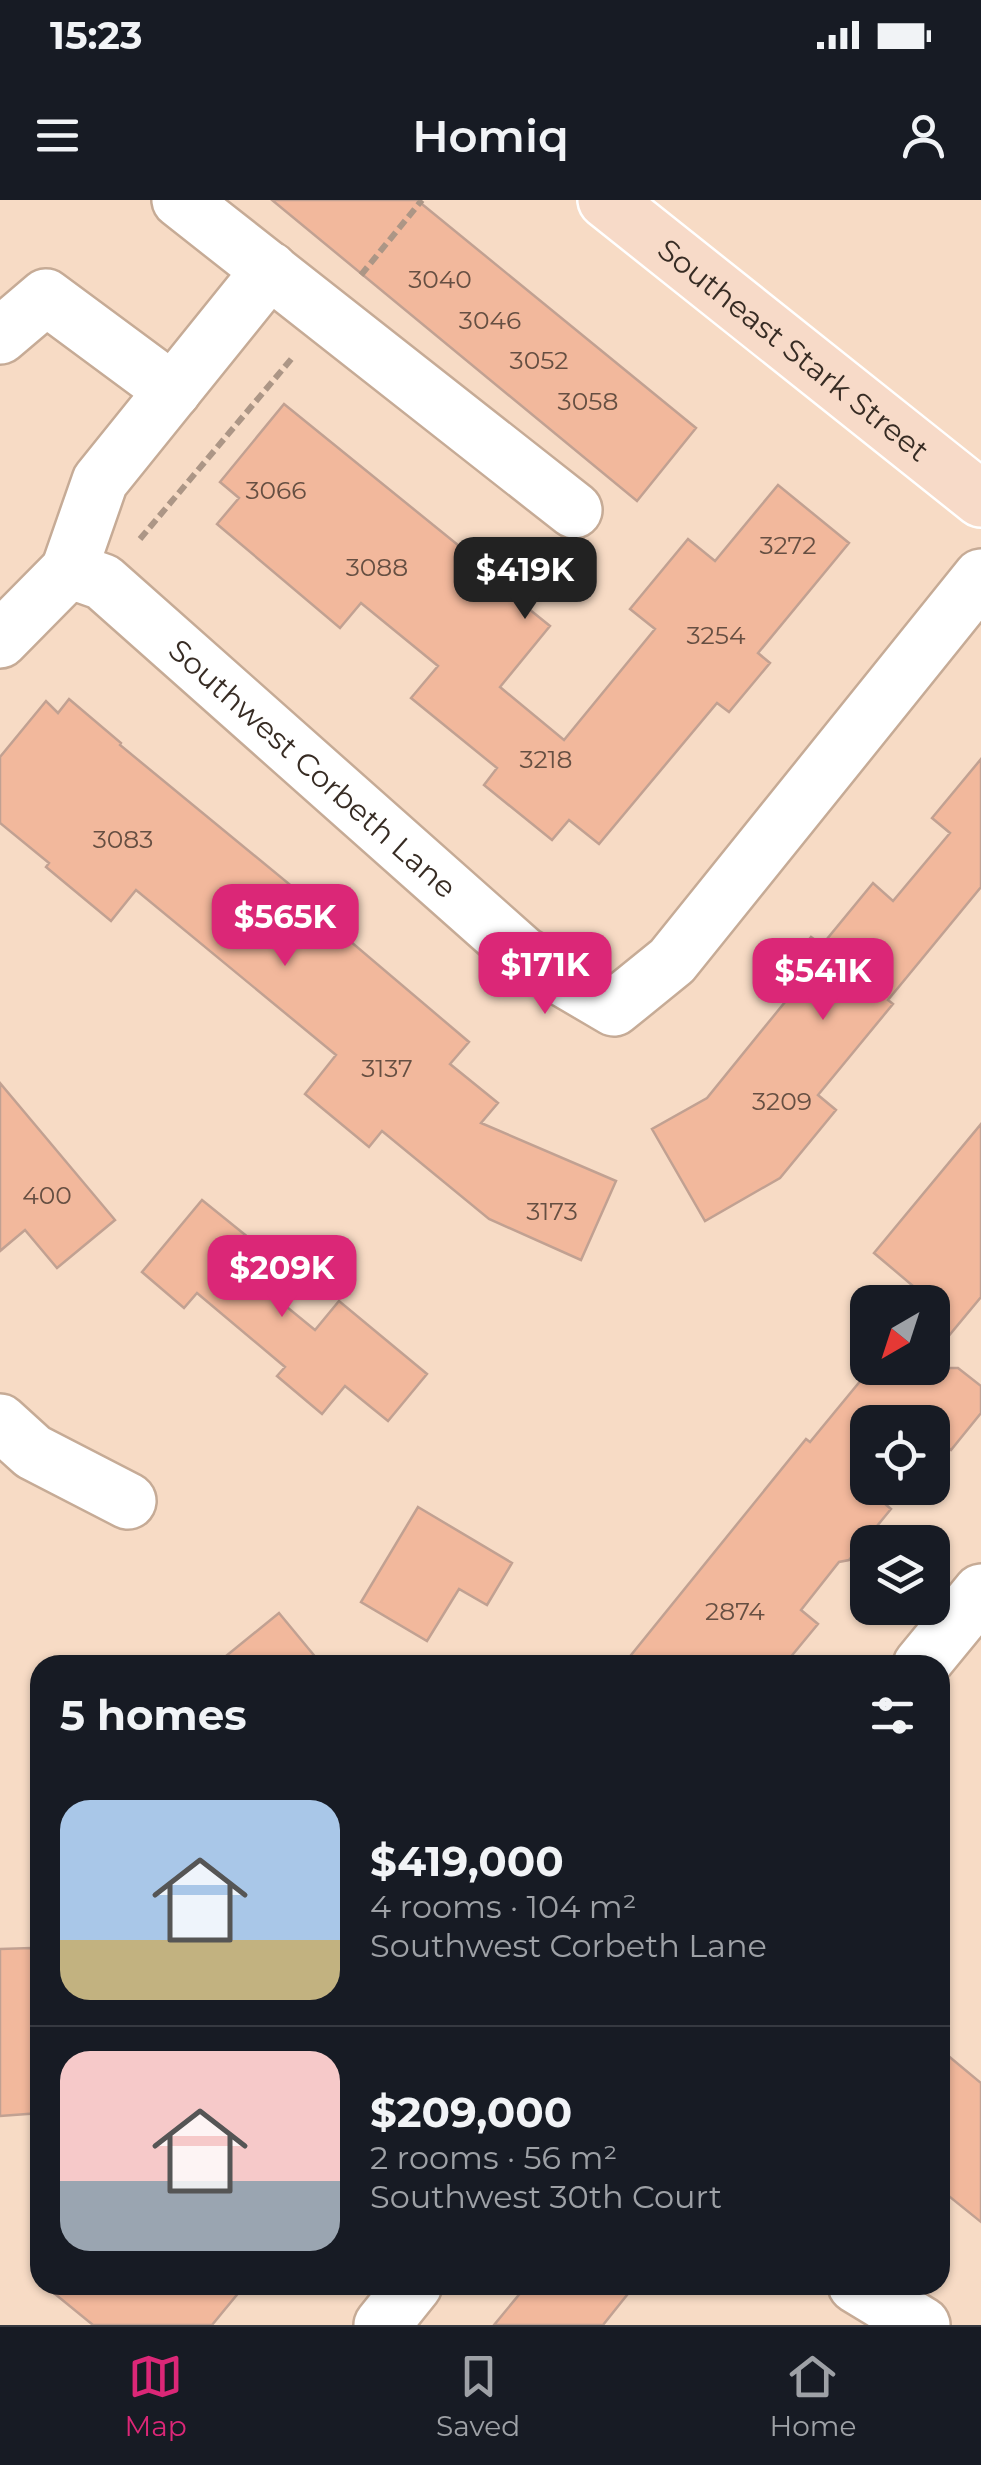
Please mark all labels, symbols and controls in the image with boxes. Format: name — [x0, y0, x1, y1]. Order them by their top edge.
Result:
text: 15:23 — [50, 12, 142, 59]
icon: menu — [30, 108, 85, 163]
text: Homiq — [412, 108, 569, 163]
icon: person — [896, 108, 951, 163]
street label: Southeast Stark Street — [651, 230, 937, 469]
house number: 3040 — [408, 264, 472, 294]
house number: 3046 — [459, 305, 521, 335]
house number: 3052 — [510, 345, 568, 375]
house number: 3058 — [558, 386, 618, 416]
house number: 3066 — [245, 475, 307, 505]
house number: 3272 — [759, 530, 817, 560]
pin: $419K — [455, 537, 595, 622]
text: $419K — [476, 550, 574, 589]
house number: 3088 — [346, 552, 408, 582]
house number: 3254 — [687, 620, 746, 650]
street label: Southwest Corbeth Lane — [161, 631, 464, 906]
house number: 3218 — [519, 744, 573, 774]
house number: 3083 — [93, 824, 153, 854]
pin: $565K — [215, 884, 355, 969]
text: $565K — [234, 897, 336, 936]
pin: $171K — [475, 932, 615, 1017]
pin: $541K — [753, 938, 893, 1023]
text: $171K — [500, 945, 590, 984]
text: $541K — [775, 951, 871, 990]
house number: 3137 — [361, 1053, 413, 1083]
house number: 3209 — [752, 1086, 812, 1116]
house number: 400 — [22, 1180, 72, 1210]
house number: 3173 — [526, 1196, 578, 1226]
pin: $209K — [212, 1235, 352, 1320]
text: $209K — [229, 1248, 335, 1287]
north arrow — [850, 1285, 950, 1385]
map controls — [850, 1285, 950, 1625]
button: locate — [850, 1405, 950, 1505]
button: layers — [850, 1525, 950, 1625]
house number: 2874 — [705, 1596, 765, 1626]
icon: filters — [865, 1688, 920, 1743]
text: 5 homes — [60, 1689, 247, 1741]
text: $419,000 — [370, 1835, 564, 1887]
icon: home — [140, 1840, 260, 1960]
text: 4 rooms · 104 m² — [370, 1887, 636, 1926]
text: Southwest Corbeth Lane — [370, 1926, 767, 1965]
text: $209,000 — [370, 2086, 572, 2138]
icon: home — [140, 2091, 260, 2211]
text: 2 rooms · 56 m² — [370, 2138, 617, 2177]
text: Southwest 30th Court — [370, 2177, 722, 2216]
tab: Map — [125, 2349, 187, 2443]
tab: Saved — [436, 2349, 520, 2443]
tab: Home — [769, 2349, 856, 2443]

